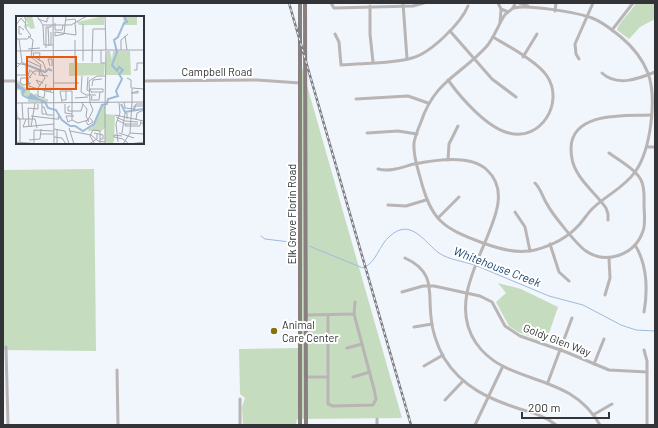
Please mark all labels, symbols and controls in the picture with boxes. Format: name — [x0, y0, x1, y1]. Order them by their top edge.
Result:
inset map — [16, 16, 144, 144]
street label: Campbell Road — [182, 65, 252, 78]
street label: Elk Grove Florin Road — [285, 164, 298, 264]
water label: Whitehouse Creek — [452, 243, 543, 289]
place label: Animal Care Center — [282, 318, 338, 344]
street label: Goldy Glen Way — [521, 321, 593, 358]
marker: Animal Care Center — [269, 326, 279, 336]
scale bar — [522, 394, 609, 420]
text: 200 m — [528, 400, 560, 414]

